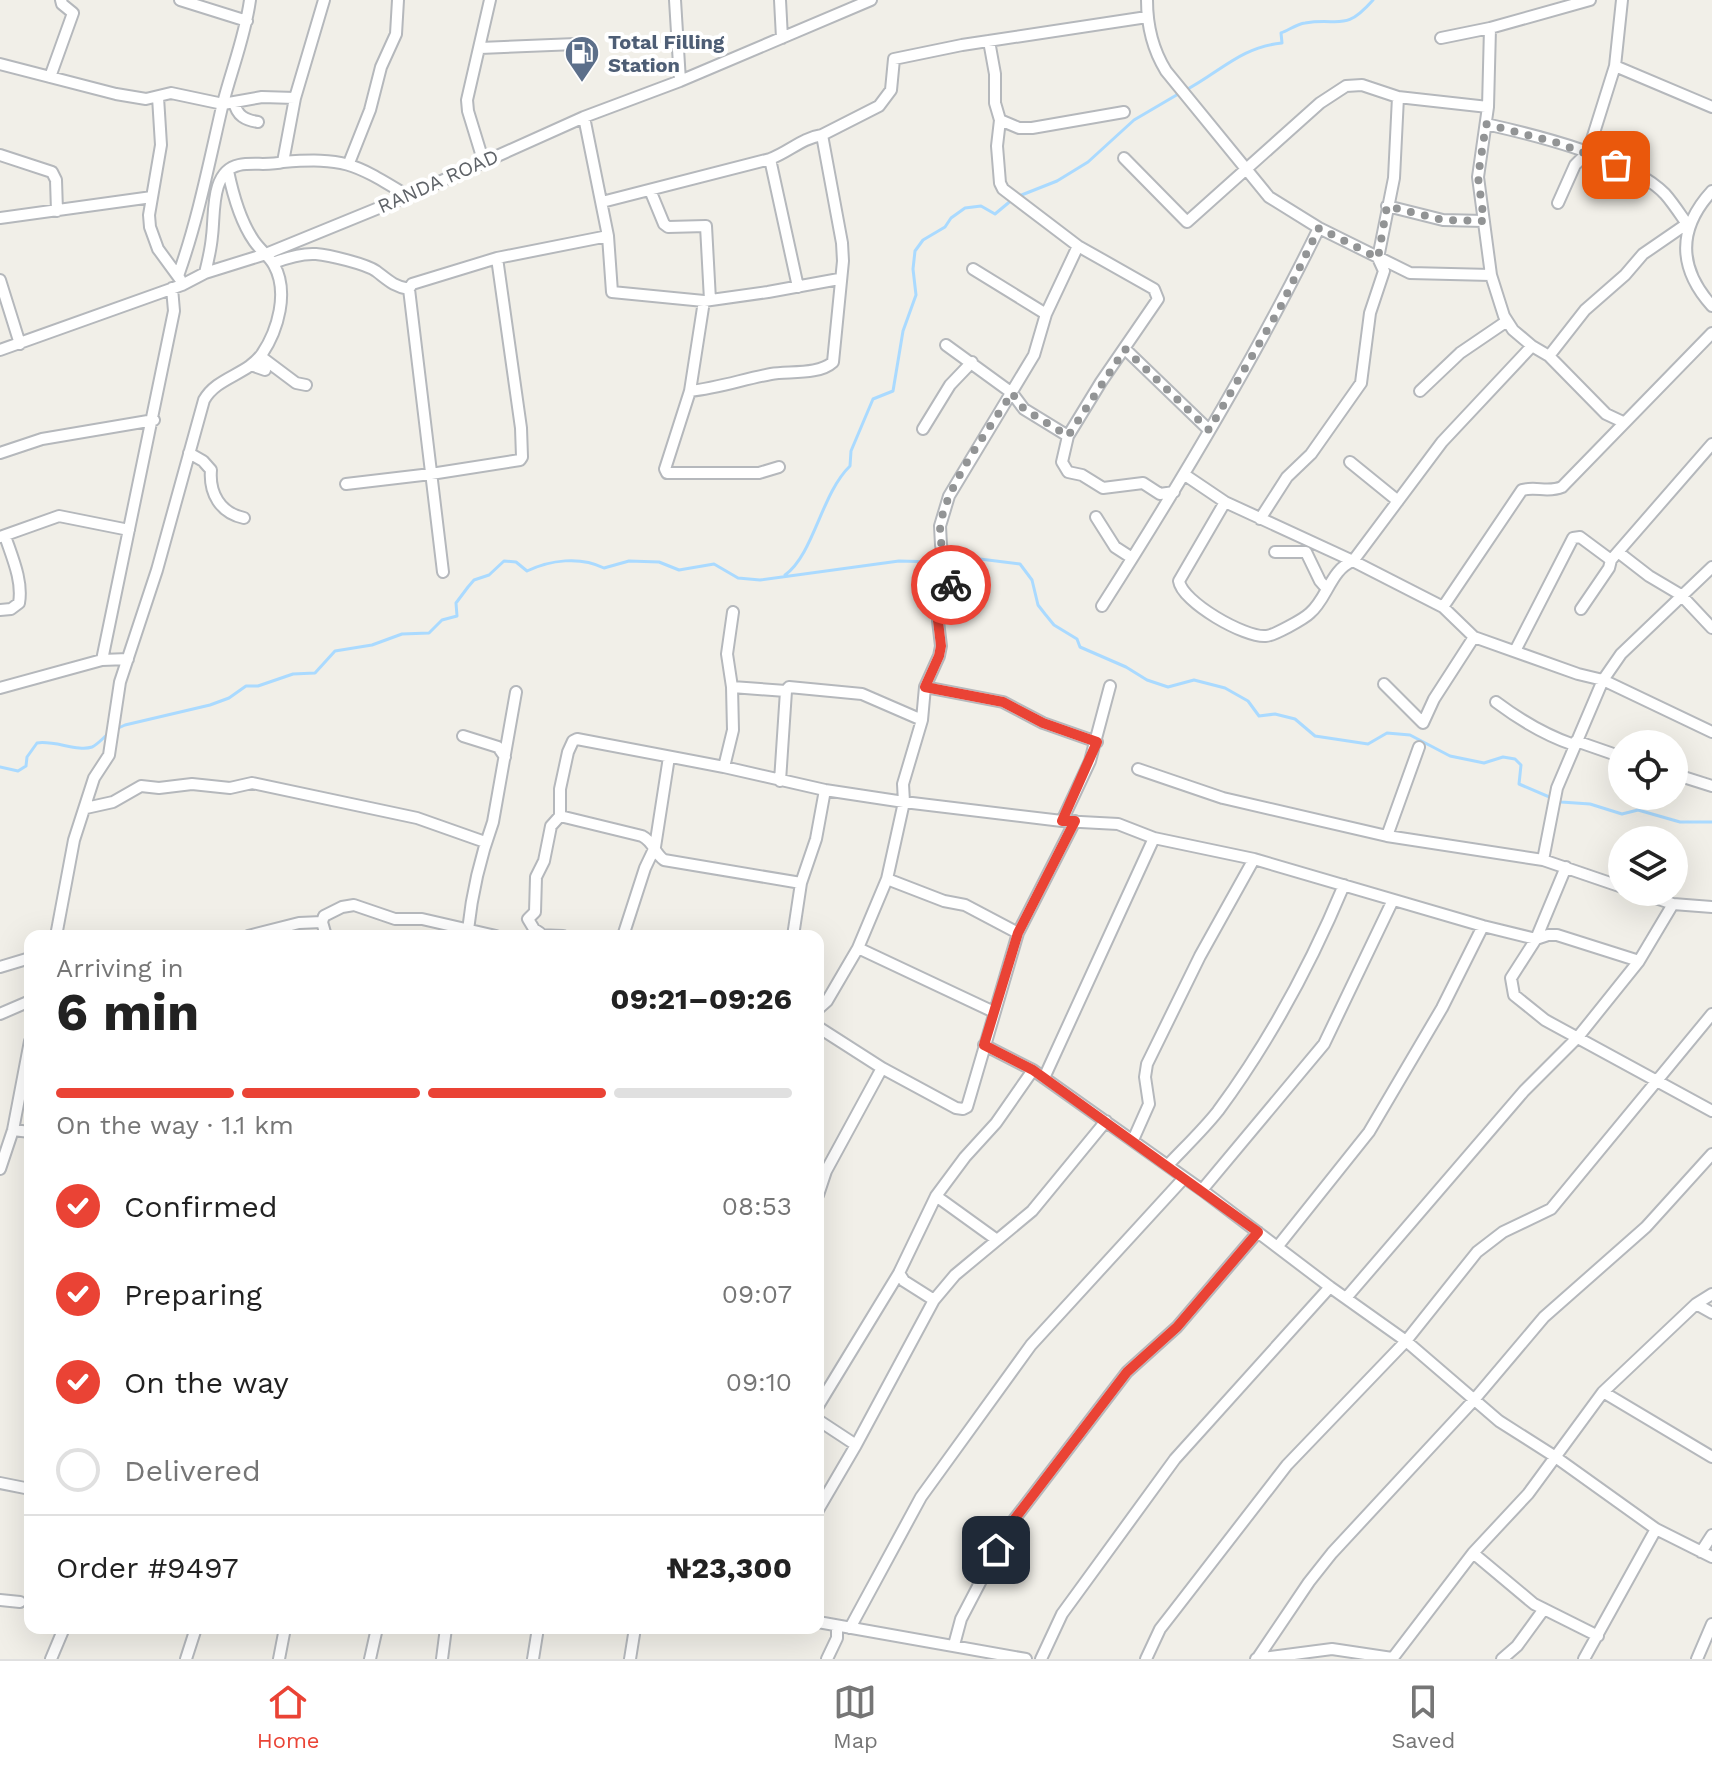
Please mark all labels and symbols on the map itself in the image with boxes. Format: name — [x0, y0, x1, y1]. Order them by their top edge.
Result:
place label: Total Filling Station — [608, 30, 725, 77]
fuel station icon: Total Filling Station — [563, 34, 601, 84]
pin — [1582, 131, 1650, 199]
street label: RANDA ROAD — [374, 144, 502, 218]
courier — [911, 545, 991, 625]
pin — [962, 1516, 1030, 1584]

